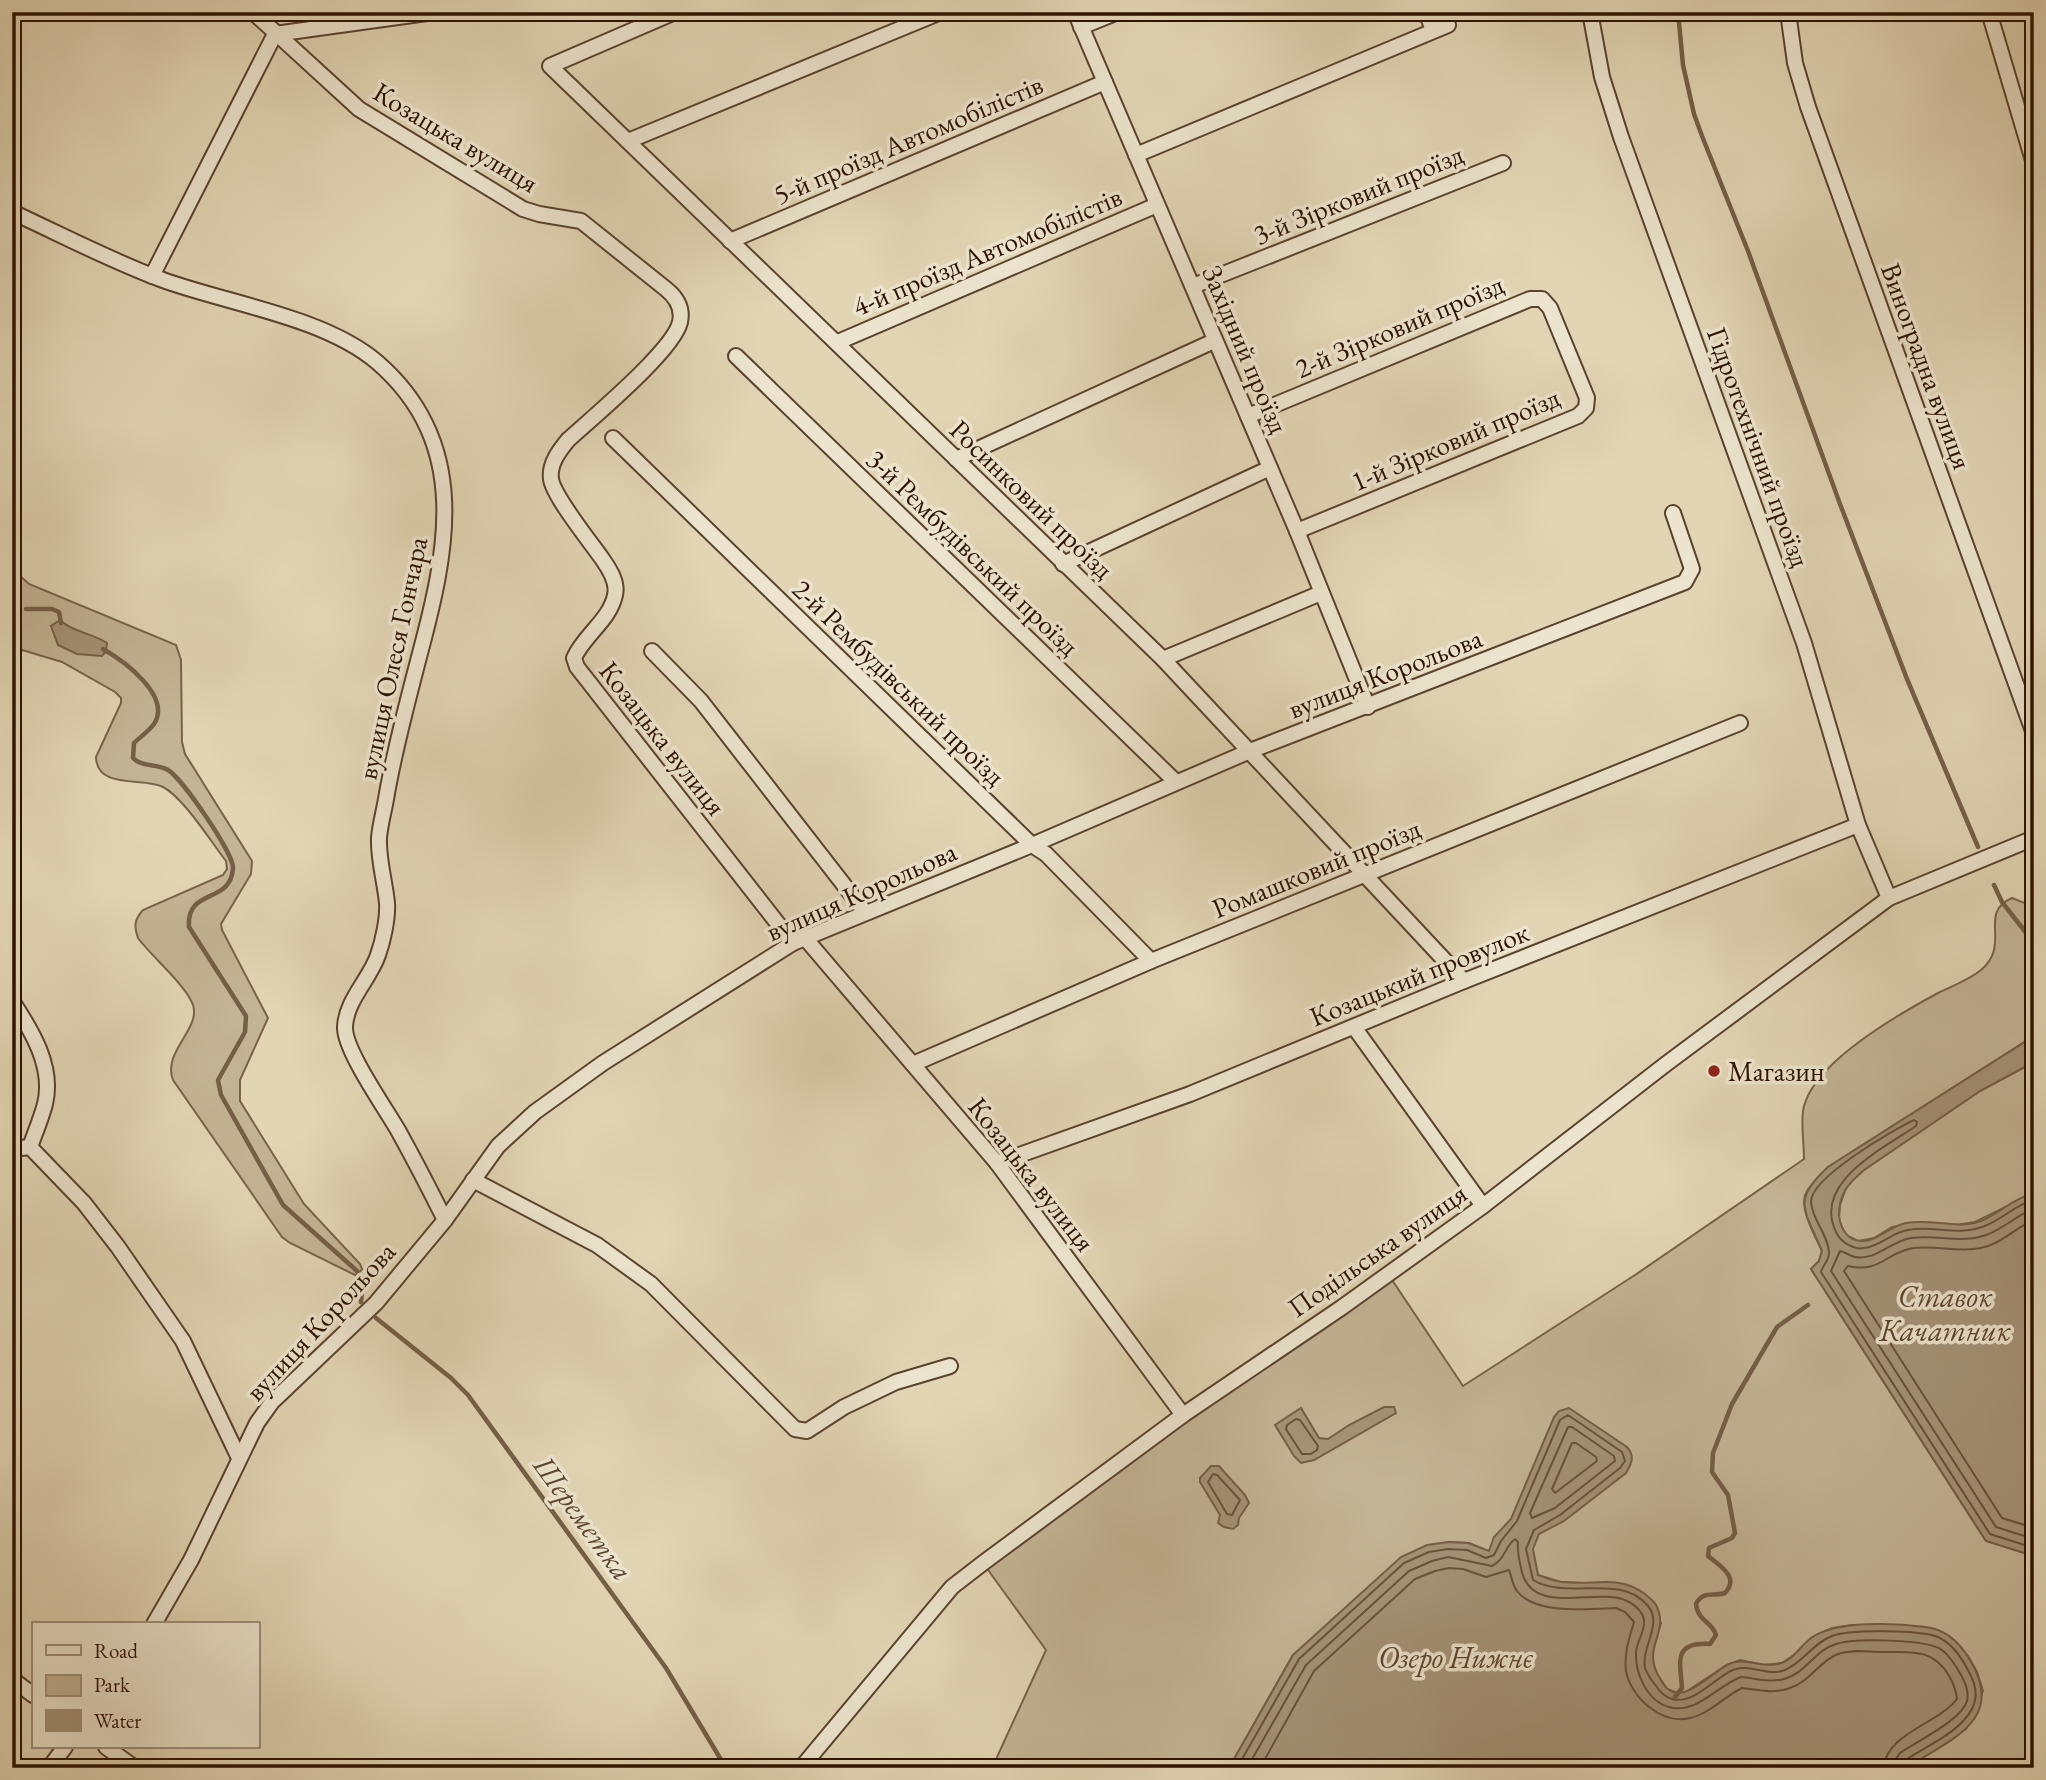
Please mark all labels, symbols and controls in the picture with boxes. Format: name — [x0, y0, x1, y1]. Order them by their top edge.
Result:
street label: 5-й проїзд Автомобілістів — [768, 66, 1048, 212]
street label: Козацька вулиця — [367, 74, 545, 200]
street label: 3-й Зірковий проїзд — [1248, 135, 1468, 253]
street label: 4-й проїзд Автомобілістів — [847, 178, 1127, 324]
street label: Виноградна вулиця — [1873, 258, 1981, 474]
street label: Західний проїзд — [1194, 259, 1298, 439]
street label: 2-й Зірковий проїзд — [1289, 266, 1509, 386]
street label: Гідротехнічний проїзд — [1699, 322, 1819, 572]
street label: 1-й Зірковий проїзд — [1345, 379, 1565, 499]
street label: Росинковий проїзд — [942, 412, 1122, 587]
street label: 3-й Рембудівський проїзд — [859, 441, 1087, 663]
street label: вулиця Олеся Гончара — [349, 533, 435, 783]
street label: 2-й Рембудівський проїзд — [785, 571, 1013, 793]
street label: вулиця Корольова — [1283, 619, 1488, 727]
street label: Козацька вулиця — [591, 653, 735, 823]
street label: Ромашковий проїзд — [1206, 810, 1426, 926]
street label: вулиця Корольова — [760, 833, 963, 949]
street label: Козацький провулок — [1304, 914, 1534, 1034]
place label: Магазин — [1728, 1053, 1825, 1089]
marker: Магазин — [1706, 1063, 1722, 1079]
street label: Козацька вулиця — [960, 1089, 1104, 1259]
street label: Подільська вулиця — [1280, 1175, 1474, 1325]
street label: вулиця Корольова — [237, 1233, 404, 1408]
water label: Ставок Качатник — [1879, 1277, 2011, 1350]
water label: Шереметка — [524, 1447, 642, 1588]
legend — [32, 1622, 259, 1748]
text: Road — [94, 1637, 138, 1664]
water label: Озеро Нижнє — [1378, 1638, 1534, 1677]
text: Park — [94, 1671, 131, 1698]
text: Water — [94, 1707, 141, 1734]

